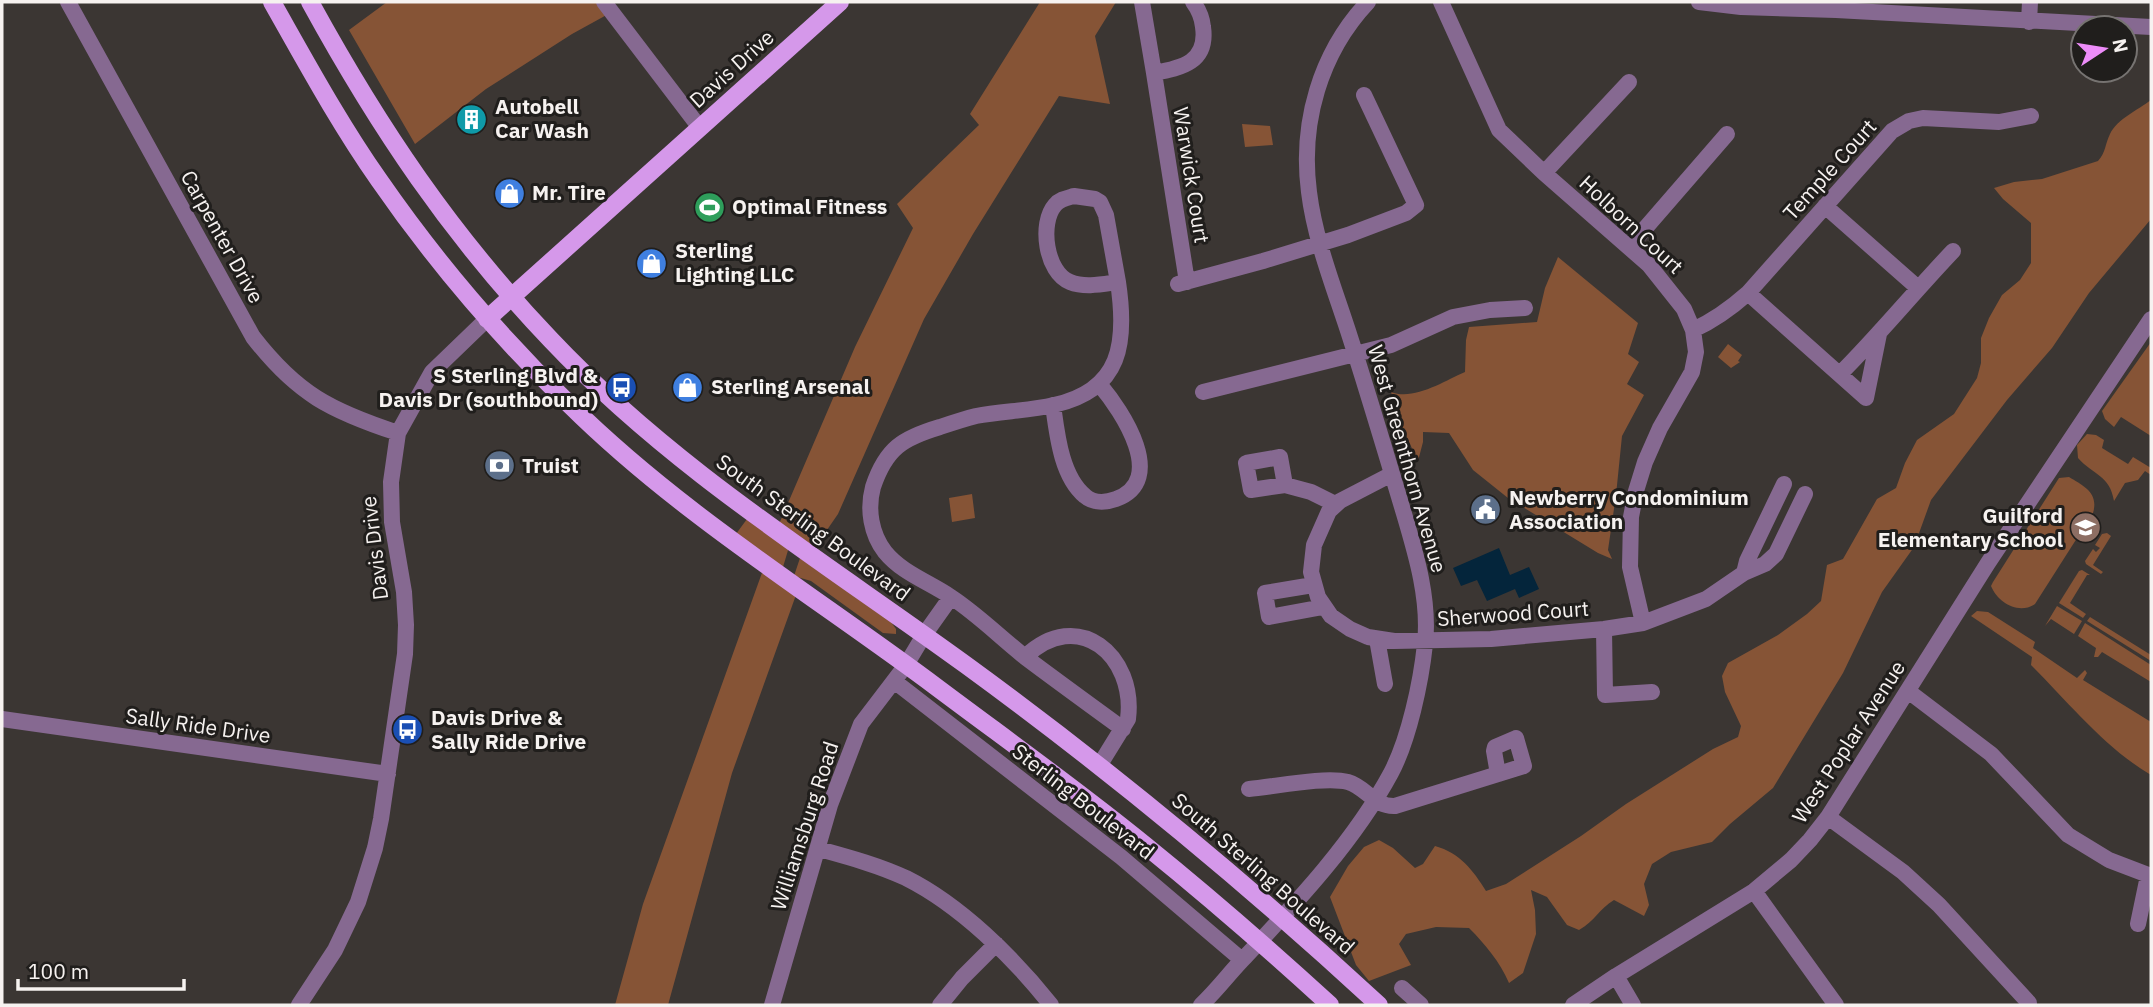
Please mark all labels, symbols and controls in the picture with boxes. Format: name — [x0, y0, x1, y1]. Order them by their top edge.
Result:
north arrow — [2069, 14, 2139, 84]
street label: Davis Drive — [683, 23, 780, 114]
text: N — [2107, 36, 2134, 55]
place label: Autobell Car Wash — [495, 92, 589, 144]
building icon: Autobell Car Wash — [455, 102, 489, 136]
street label: Warwick Court — [1167, 105, 1217, 245]
street label: Temple Court — [1776, 113, 1882, 226]
street label: Carpenter Drive — [175, 165, 271, 308]
street label: Holborn Court — [1574, 169, 1690, 280]
shop icon: Mr. Tire — [492, 176, 526, 210]
place label: Mr. Tire — [532, 178, 606, 206]
sports icon: Optimal Fitness — [692, 190, 726, 224]
place label: Optimal Fitness — [732, 192, 887, 220]
place label: Sterling Lighting LLC — [675, 236, 795, 288]
shop icon: Sterling Lighting LLC — [635, 246, 669, 280]
street label: West Greenthorn Avenue — [1362, 342, 1454, 576]
place label: S Sterling Blvd & Davis Dr (southbound) — [379, 361, 599, 413]
shop icon: Sterling Arsenal — [671, 370, 705, 404]
bus stop icon: S Sterling Blvd & Davis Dr (southbound) — [604, 371, 638, 405]
place label: Sterling Arsenal — [711, 372, 870, 400]
street label: South Sterling Boulevard — [711, 447, 916, 607]
bank icon: Truist — [482, 449, 516, 483]
place label: Truist — [522, 451, 579, 479]
place label: Newberry Condominium Association — [1509, 483, 1749, 535]
public building icon: Newberry Condominium Association — [1469, 493, 1503, 527]
street label: Davis Drive — [354, 494, 394, 602]
place label: Guilford Elementary School — [1878, 501, 2063, 553]
school or university icon: Guilford Elementary School — [2069, 511, 2103, 545]
street label: Sherwood Court — [1436, 594, 1590, 632]
street label: West Poplar Avenue — [1785, 655, 1911, 828]
street label: Sally Ride Drive — [124, 701, 272, 749]
place label: Davis Drive & Sally Ride Drive — [431, 703, 587, 755]
bus stop icon: Davis Drive & Sally Ride Drive — [391, 713, 425, 747]
street label: Sterling Boulevard — [1007, 737, 1160, 866]
street label: Williamsburg Road — [764, 738, 845, 914]
street label: South Sterling Boulevard — [1166, 786, 1361, 960]
scale bar — [18, 948, 184, 992]
text: 100 m — [28, 957, 89, 985]

